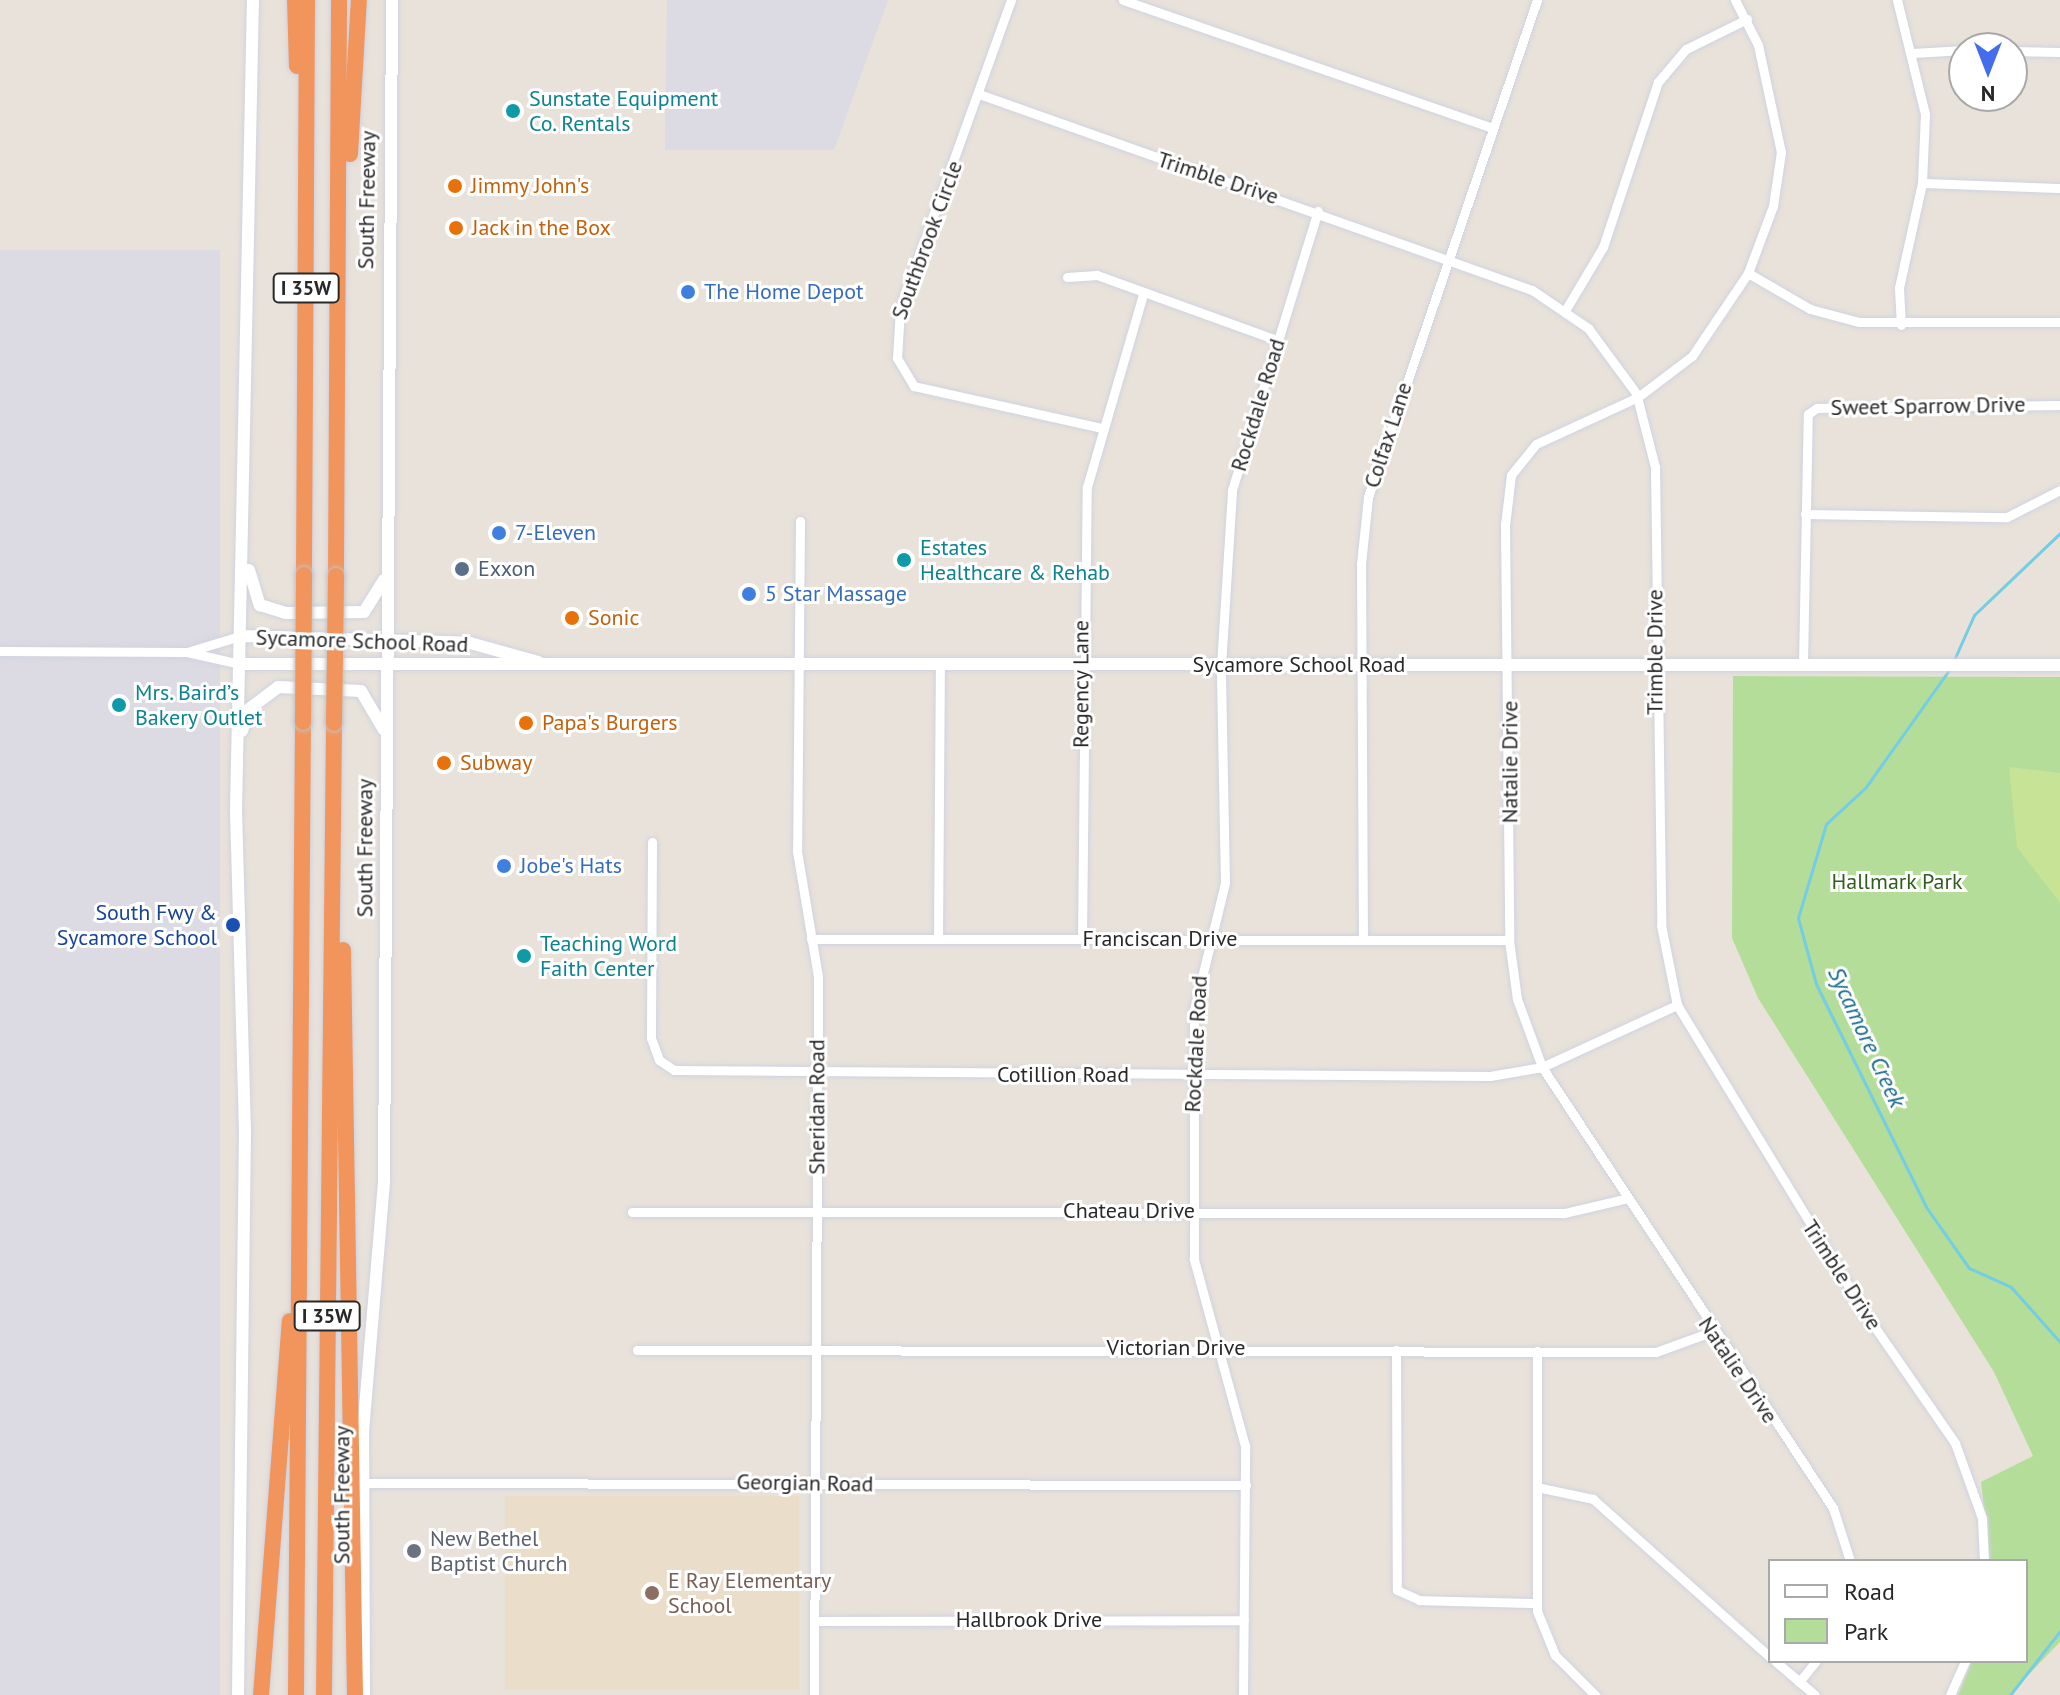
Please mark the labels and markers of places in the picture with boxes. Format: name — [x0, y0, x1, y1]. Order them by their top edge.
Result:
place label: Sunstate Equipment Co. Rentals — [529, 85, 718, 136]
marker: Sunstate Equipment Co. Rentals — [504, 102, 522, 120]
place label: Jimmy John's — [471, 173, 590, 199]
marker: Jimmy John's — [446, 177, 464, 195]
place label: Jack in the Box — [472, 215, 611, 241]
marker: Jack in the Box — [447, 219, 465, 237]
place label: The Home Depot — [704, 279, 863, 305]
marker: The Home Depot — [679, 283, 697, 301]
place label: 7-Eleven — [515, 520, 596, 546]
marker: 7-Eleven — [490, 524, 508, 542]
place label: Estates Healthcare & Rehab — [920, 534, 1110, 586]
marker: Estates Healthcare & Rehab — [895, 551, 913, 569]
place label: Exxon — [478, 556, 535, 582]
marker: Exxon — [453, 560, 471, 578]
place label: 5 Star Massage — [765, 581, 907, 607]
marker: 5 Star Massage — [740, 585, 758, 603]
place label: Sonic — [588, 605, 639, 631]
marker: Sonic — [563, 609, 581, 627]
place label: Mrs. Baird’s Bakery Outlet — [135, 679, 263, 730]
marker: Mrs. Baird’s Bakery Outlet — [110, 696, 128, 714]
place label: Papa's Burgers — [542, 710, 678, 736]
marker: Papa's Burgers — [517, 714, 535, 732]
place label: Subway — [460, 750, 533, 776]
marker: Subway — [435, 754, 453, 772]
place label: Jobe's Hats — [520, 853, 622, 879]
marker: Jobe's Hats — [495, 857, 513, 875]
place label: South Fwy & Sycamore School — [57, 899, 217, 950]
marker: South Fwy & Sycamore School — [224, 916, 242, 934]
place label: Teaching Word Faith Center — [540, 930, 677, 982]
marker: Teaching Word Faith Center — [515, 947, 533, 965]
place label: New Bethel Baptist Church — [430, 1525, 567, 1576]
marker: New Bethel Baptist Church — [405, 1542, 423, 1560]
place label: E Ray Elementary School — [668, 1567, 832, 1618]
marker: E Ray Elementary School — [643, 1584, 661, 1602]

